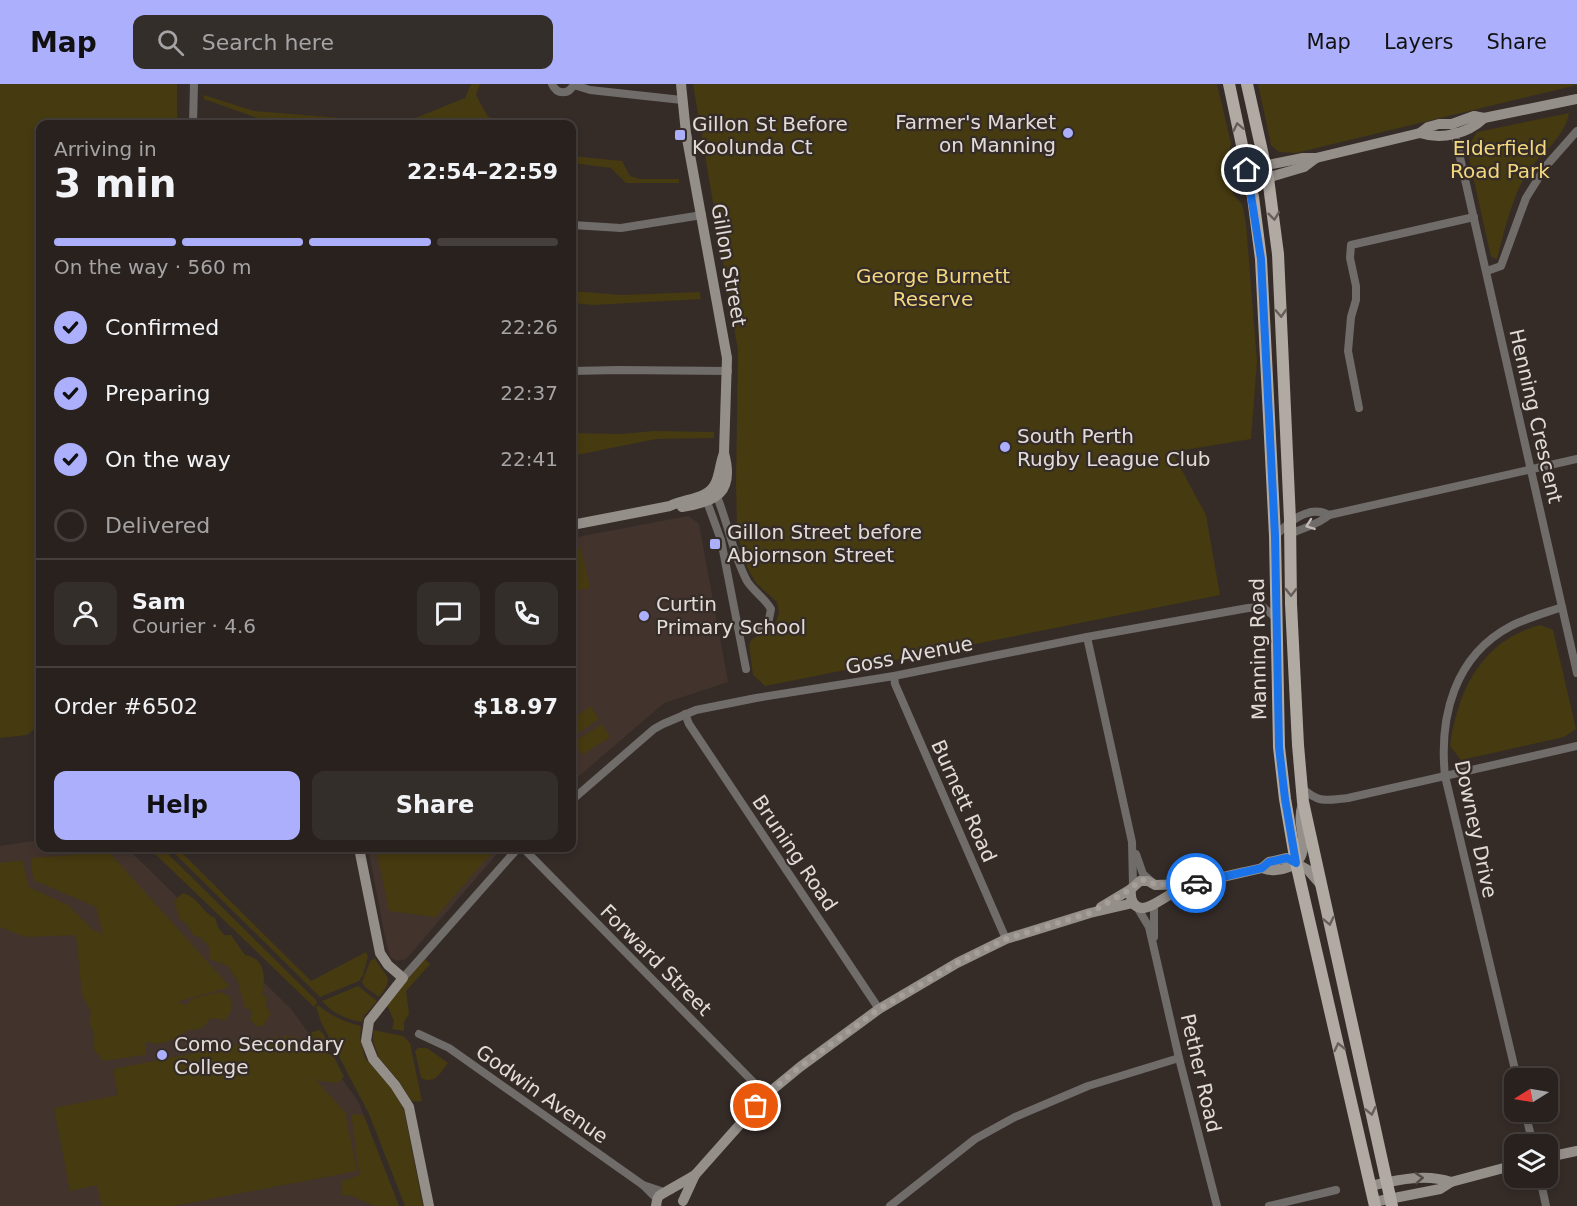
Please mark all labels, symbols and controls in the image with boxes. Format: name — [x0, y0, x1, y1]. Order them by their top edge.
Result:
search box — [133, 15, 553, 69]
text: Map — [30, 26, 97, 59]
icon: search — [154, 26, 187, 59]
text: Search here — [202, 30, 334, 55]
text: Map — [1307, 30, 1351, 54]
text: Layers — [1384, 30, 1453, 54]
text: Share — [1486, 30, 1547, 54]
place label: Farmer's Market on Manning — [895, 110, 1056, 157]
place label: Gillon St Before Koolunda Ct — [692, 112, 848, 159]
one-way arrow — [1233, 122, 1246, 132]
marker: Farmer's Market on Manning — [1061, 126, 1075, 140]
marker: Gillon St Before Koolunda Ct — [673, 128, 687, 142]
park label: Elderfield Road Park — [1450, 136, 1550, 183]
text: Arriving in — [54, 137, 157, 161]
pin — [1221, 144, 1272, 195]
icon: home — [1230, 153, 1263, 186]
text: 22:54–22:59 — [407, 159, 558, 184]
text: 3 min — [54, 161, 176, 206]
street label: Gillon Street — [706, 202, 752, 328]
one-way arrow — [1267, 212, 1280, 221]
text: On the way · 560 m — [54, 255, 252, 279]
park label: George Burnett Reserve — [856, 264, 1010, 311]
one-way arrow — [1274, 308, 1287, 317]
icon: check — [54, 311, 87, 344]
text: Confirmed — [105, 315, 219, 340]
text: 22:26 — [500, 315, 558, 339]
street label: Henning Crescent — [1504, 326, 1568, 506]
icon: check — [54, 377, 87, 410]
text: Preparing — [105, 381, 211, 406]
text: 22:37 — [500, 381, 558, 405]
place label: South Perth Rugby League Club — [1017, 424, 1211, 471]
marker: South Perth Rugby League Club — [998, 440, 1012, 454]
icon: check — [54, 443, 87, 476]
text: On the way — [105, 447, 231, 472]
text: 22:41 — [500, 447, 558, 471]
text: Delivered — [105, 513, 210, 538]
one-way arrow — [1306, 518, 1316, 531]
place label: Gillon Street before Abjornson Street — [727, 520, 922, 567]
marker: Gillon Street before Abjornson Street — [708, 537, 722, 551]
street label: Manning Road — [1245, 578, 1271, 720]
button: person — [54, 582, 117, 645]
button: chat — [417, 582, 480, 645]
button: phone — [495, 582, 558, 645]
one-way arrow — [1285, 588, 1297, 597]
text: Sam — [132, 589, 186, 614]
place label: Curtin Primary School — [656, 592, 806, 639]
marker: Curtin Primary School — [637, 609, 651, 623]
text: Courier · 4.6 — [132, 614, 256, 638]
street label: Goss Avenue — [843, 631, 975, 679]
text: Order #6502 — [54, 694, 198, 719]
text: $18.97 — [473, 694, 558, 719]
street label: Burnett Road — [926, 736, 1002, 866]
street label: Downey Drive — [1450, 758, 1502, 900]
button: Help — [54, 771, 300, 840]
button: Share — [312, 771, 558, 840]
street label: Bruning Road — [747, 790, 843, 916]
courier — [1166, 853, 1226, 913]
icon: car — [1180, 867, 1213, 900]
street label: Forward Street — [595, 899, 717, 1021]
one-way arrow — [1321, 916, 1334, 926]
street label: Pether Road — [1176, 1011, 1226, 1135]
place label: Como Secondary College — [174, 1032, 344, 1079]
street label: Godwin Avenue — [471, 1040, 613, 1148]
one-way arrow — [1333, 1042, 1346, 1052]
marker: Como Secondary College — [155, 1048, 169, 1062]
north arrow — [1504, 1068, 1558, 1122]
map controls — [1504, 1068, 1558, 1188]
pin — [730, 1080, 781, 1131]
icon: bag — [739, 1089, 772, 1122]
one-way arrow — [1364, 1106, 1377, 1116]
button: layers — [1504, 1134, 1558, 1188]
one-way arrow — [1415, 1172, 1424, 1185]

